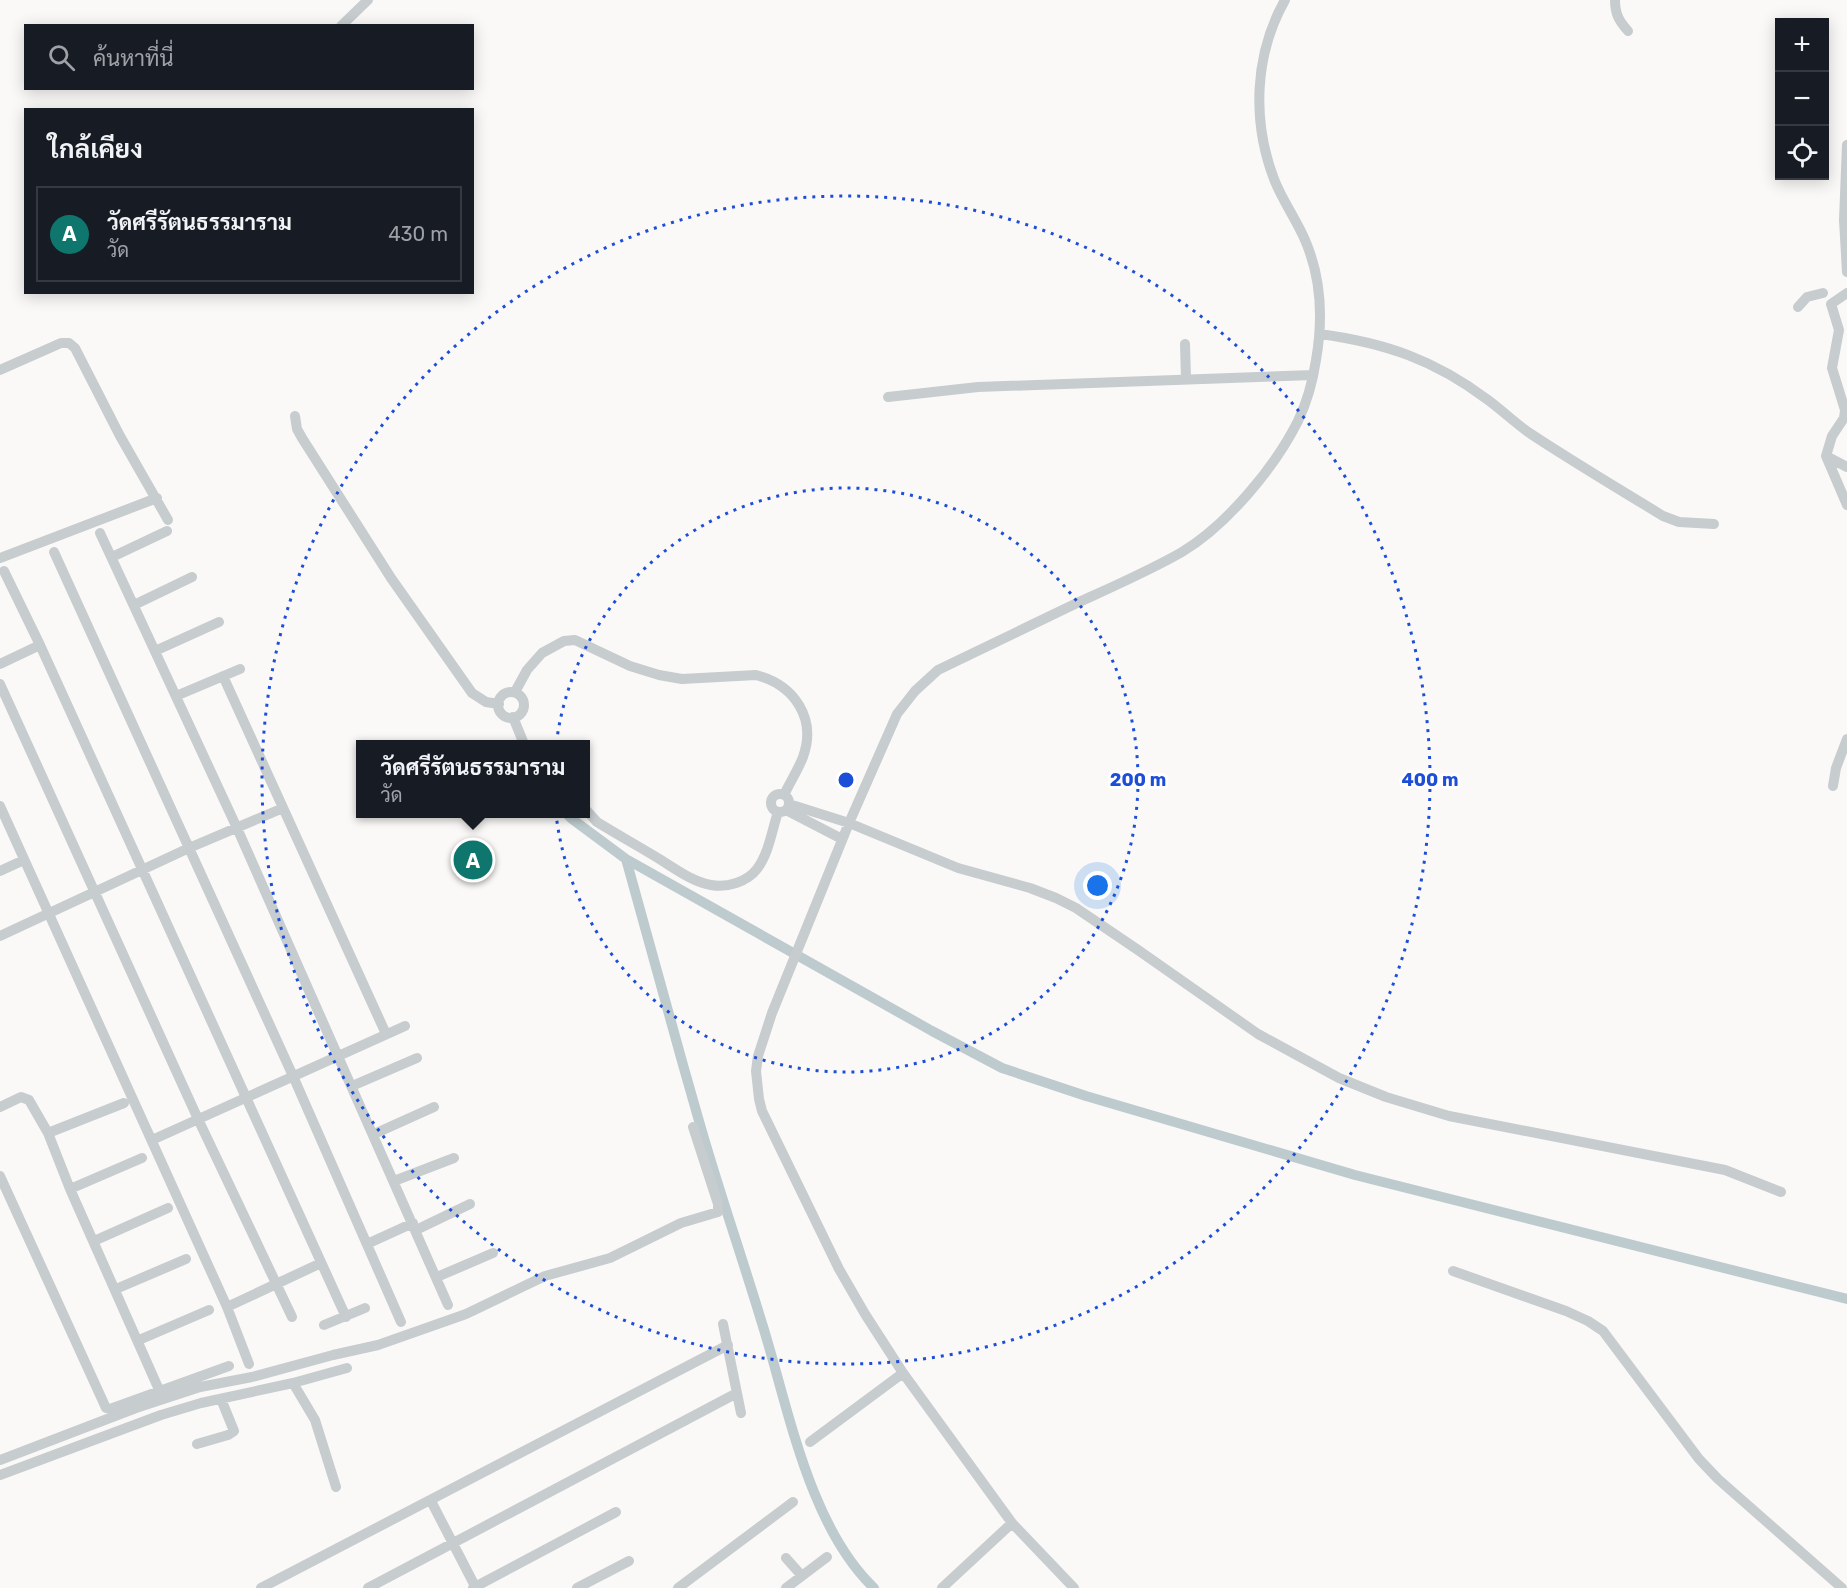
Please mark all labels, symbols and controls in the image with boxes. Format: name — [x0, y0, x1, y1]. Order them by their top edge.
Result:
map controls — [1775, 18, 1829, 180]
button: + — [1775, 18, 1829, 72]
search box — [24, 24, 474, 90]
icon: search — [45, 41, 78, 74]
text: ค้นหาที่นี่ — [93, 45, 173, 72]
button: − — [1775, 72, 1829, 126]
button: locate — [1775, 126, 1829, 180]
text: ใกล้เคียง — [48, 134, 143, 165]
text: วัดศรีรัตนธรรมาราม — [107, 209, 292, 236]
text: A — [62, 222, 77, 246]
text: 430 m — [388, 222, 448, 246]
text: วัด — [107, 238, 129, 262]
popup — [356, 740, 590, 818]
text: วัดศรีรัตนธรรมาราม — [381, 754, 565, 781]
text: 200 m — [1110, 769, 1166, 791]
text: 400 m — [1401, 769, 1459, 791]
centre of rings — [836, 770, 856, 790]
text: วัด — [381, 783, 403, 807]
pin: A — [454, 838, 492, 882]
your location — [1083, 871, 1112, 900]

